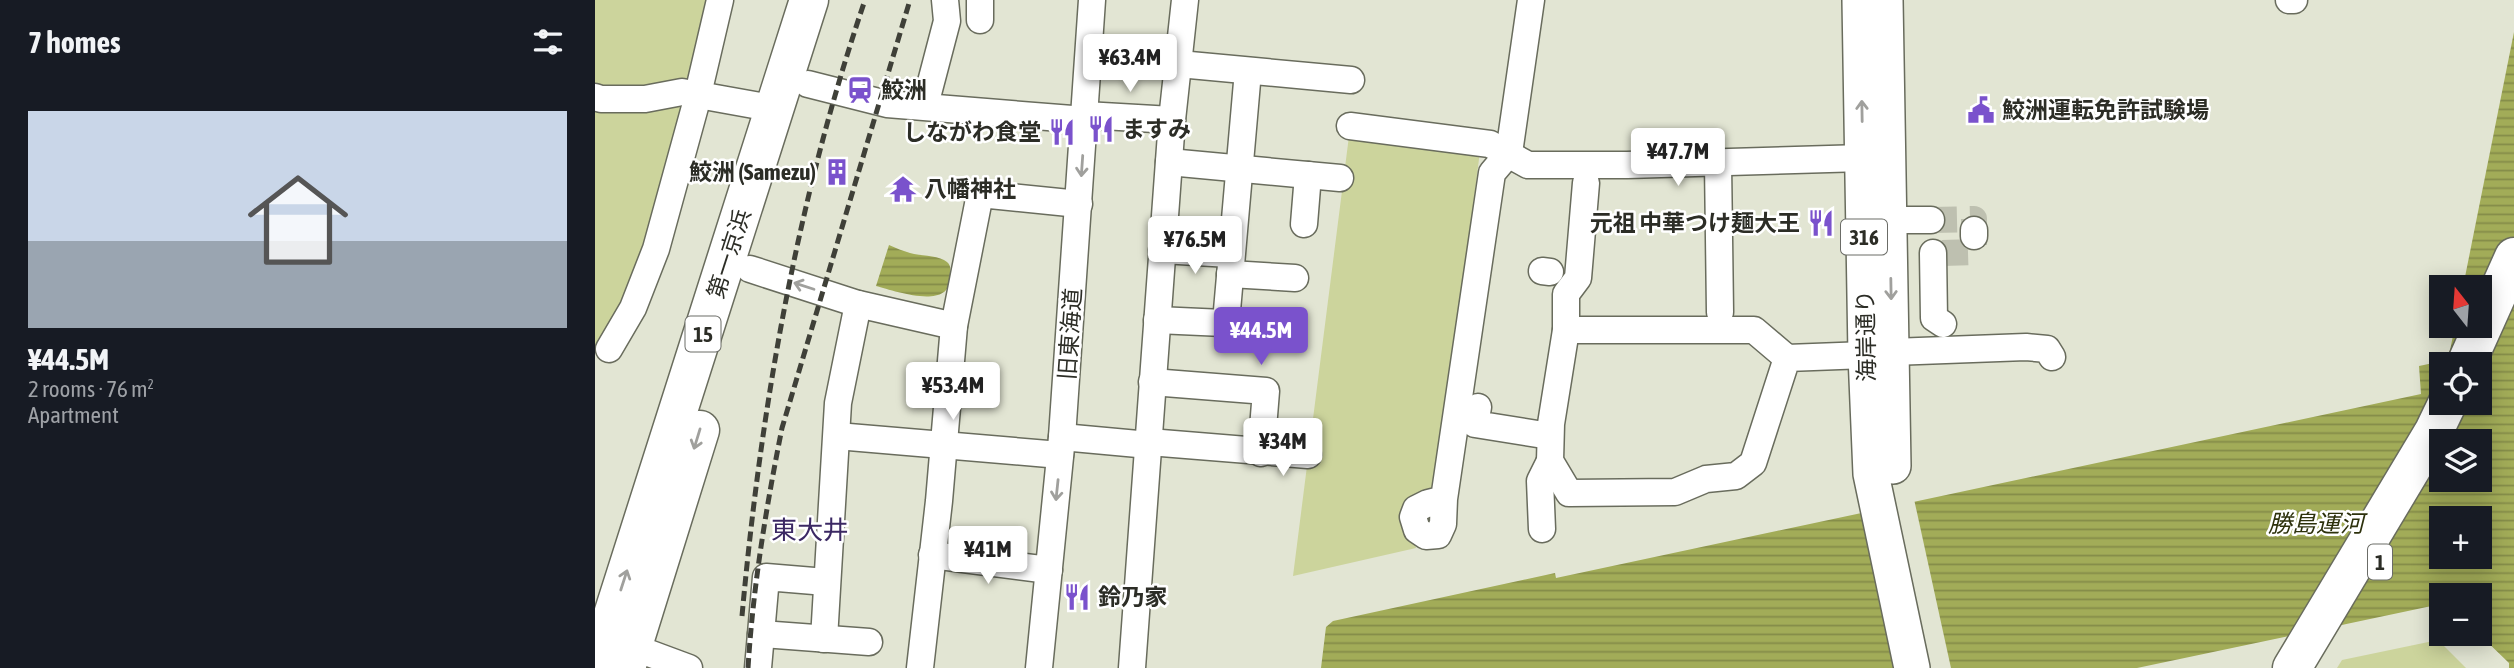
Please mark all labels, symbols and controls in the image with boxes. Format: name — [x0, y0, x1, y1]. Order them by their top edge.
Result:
icon: filters — [529, 23, 567, 61]
text: 7 homes — [28, 25, 121, 59]
pin: ¥63.4M — [1073, 34, 1187, 94]
text: ¥63.4M — [1099, 44, 1161, 70]
station icon: 鮫洲 — [845, 75, 875, 105]
place label: 鮫洲 — [881, 77, 927, 103]
public building icon: 鮫洲運転免許試験場 — [1966, 95, 1996, 125]
place label: 鮫洲運転免許試験場 — [2002, 97, 2209, 123]
one-way arrow — [1855, 100, 1869, 123]
restaurant icon: ますみ — [1086, 114, 1116, 144]
place label: ますみ — [1122, 116, 1191, 142]
restaurant icon: しながわ食堂 — [1047, 117, 1077, 147]
place label: しながわ食堂 — [903, 119, 1041, 145]
pin: ¥47.7M — [1621, 128, 1735, 188]
text: ¥47.7M — [1647, 138, 1709, 164]
one-way arrow — [1075, 154, 1088, 177]
icon: home — [235, 157, 361, 283]
building icon: 鮫洲 (Samezu) — [822, 157, 852, 187]
place label: 鮫洲 (Samezu) — [689, 159, 816, 185]
temple icon: 八幡神社 — [888, 174, 918, 204]
place label: 八幡神社 — [924, 176, 1016, 202]
street label: 第一京浜 — [702, 206, 756, 302]
restaurant icon: 元祖 中華つけ麺大王 — [1806, 208, 1836, 238]
place label: 元祖 中華つけ麺大王 — [1590, 210, 1800, 236]
pin: ¥76.5M — [1138, 216, 1252, 276]
road number: 316 — [1841, 219, 1887, 254]
text: ¥76.5M — [1164, 226, 1226, 252]
north arrow — [2429, 275, 2492, 338]
map controls — [2429, 275, 2492, 646]
one-way arrow — [1884, 277, 1898, 300]
one-way arrow — [793, 279, 815, 292]
street label: 旧東海道 — [1054, 287, 1086, 381]
street label: 海岸通り — [1852, 290, 1880, 382]
pin: ¥44.5M — [1204, 308, 1318, 367]
road number: 15 — [685, 316, 721, 352]
text: ¥44.5M — [1230, 317, 1292, 343]
text: ¥44.5M — [28, 342, 109, 376]
button: locate — [2429, 352, 2492, 415]
pin: ¥53.4M — [896, 362, 1010, 422]
text: ¥53.4M — [922, 372, 984, 398]
text: 2 rooms · 76 m² — [28, 376, 154, 402]
text: Apartment — [28, 402, 119, 428]
pin: ¥34M — [1242, 419, 1324, 478]
one-way arrow — [690, 428, 703, 450]
text: ¥34M — [1259, 428, 1307, 454]
button: layers — [2429, 429, 2492, 492]
one-way arrow — [1050, 479, 1063, 501]
button: + — [2429, 506, 2492, 569]
water label: 勝島運河 — [2268, 510, 2368, 537]
district label: 東大井 — [771, 515, 849, 545]
pin: ¥41M — [947, 526, 1029, 586]
text: ¥41M — [964, 536, 1012, 562]
road number: 1 — [2368, 544, 2392, 580]
one-way arrow — [619, 569, 631, 591]
restaurant icon: 鈴乃家 — [1062, 582, 1092, 612]
button: − — [2429, 583, 2492, 646]
place label: 鈴乃家 — [1098, 584, 1167, 610]

